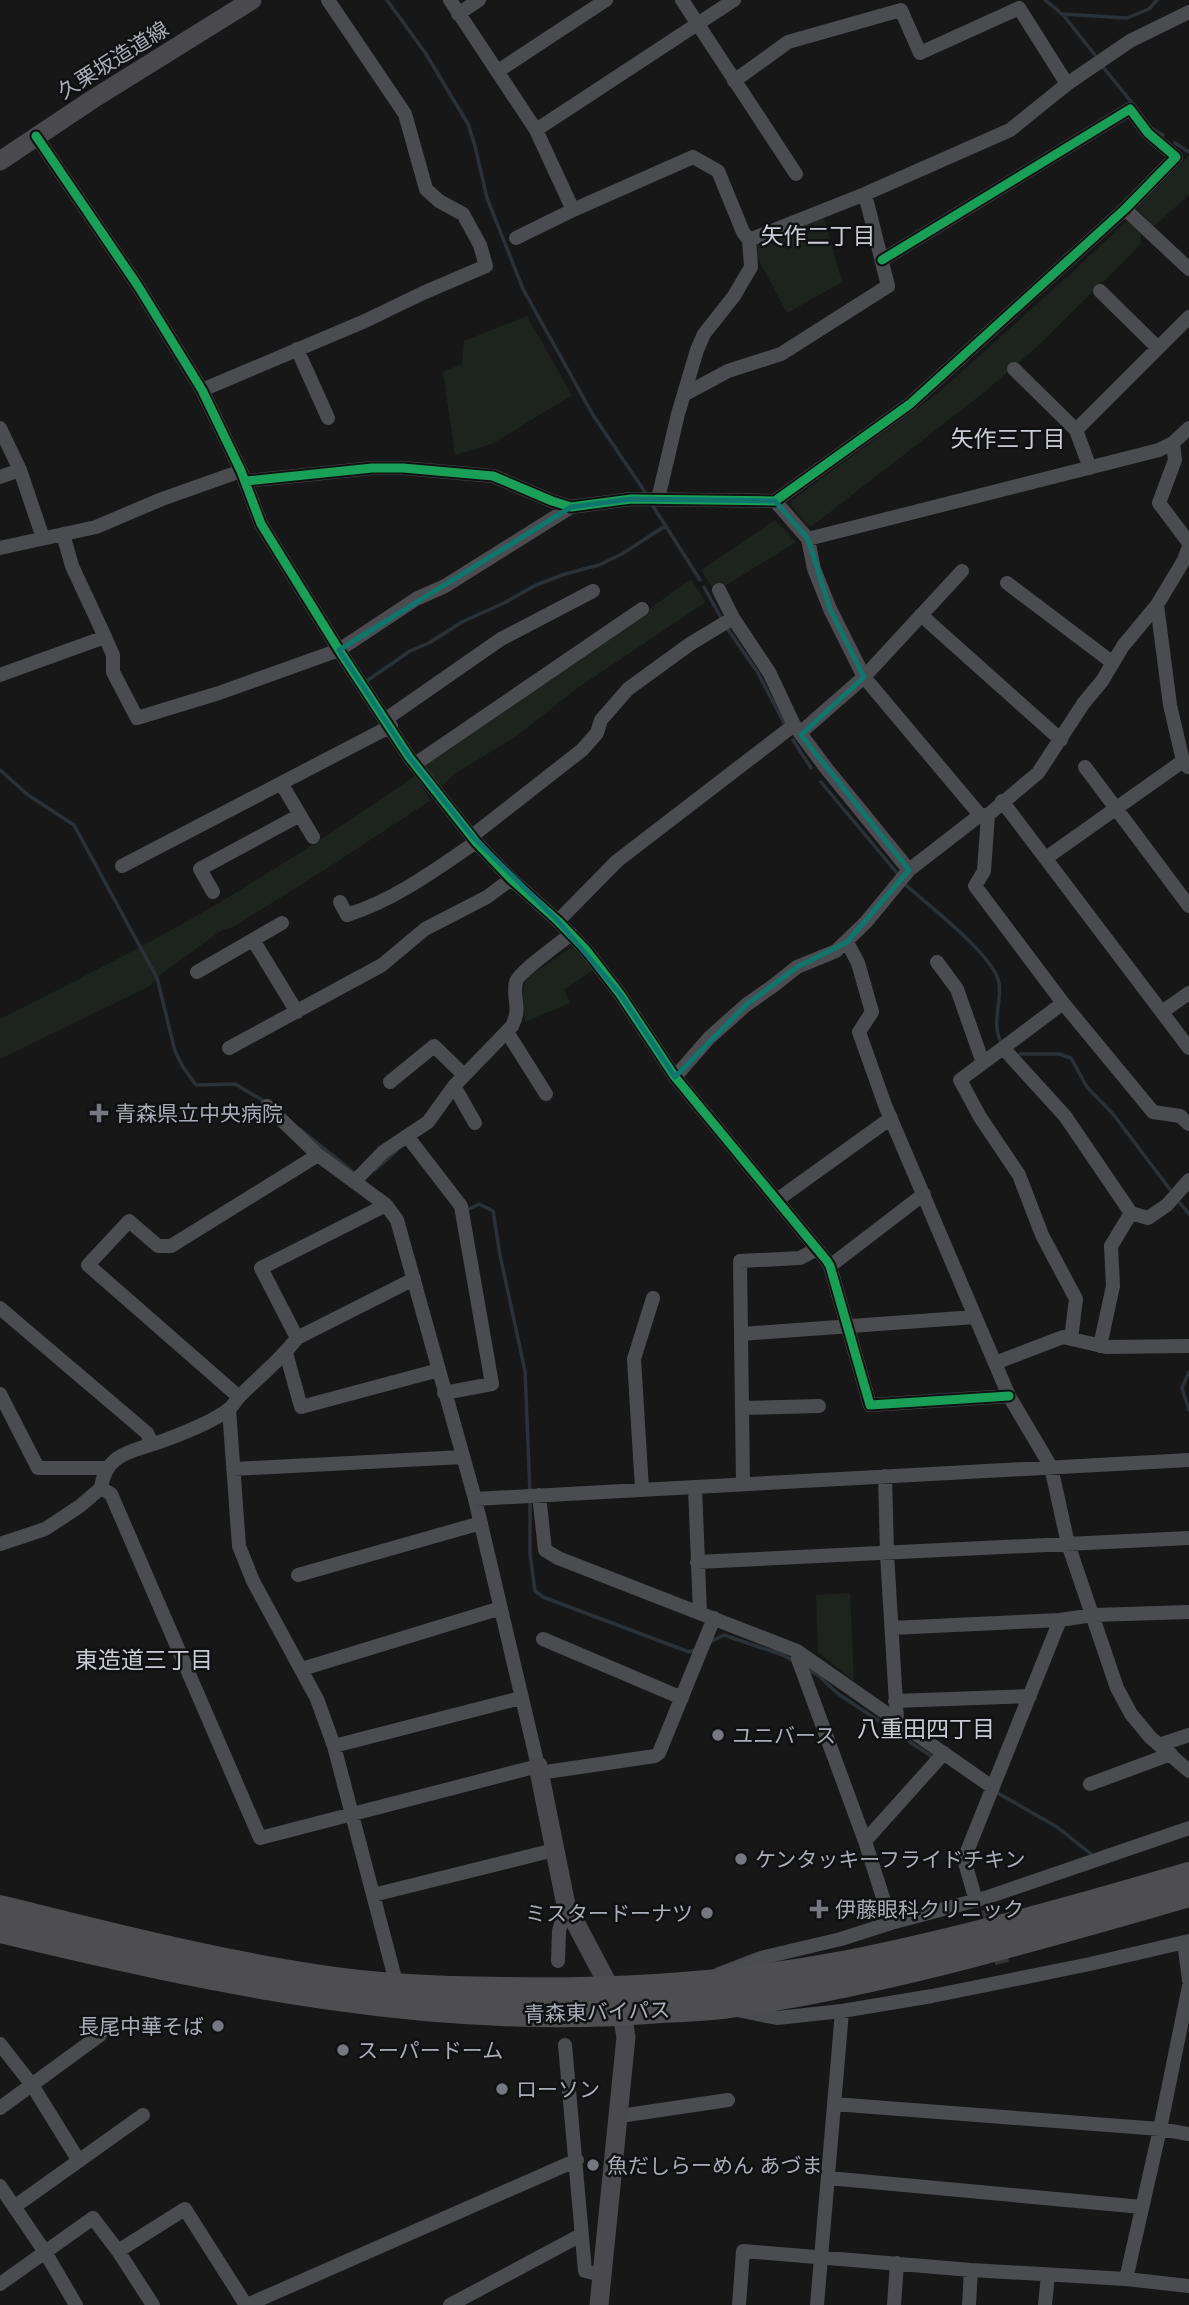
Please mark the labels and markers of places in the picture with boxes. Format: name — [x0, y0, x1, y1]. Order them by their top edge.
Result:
place label: 青森県立中央病院 — [115, 1100, 283, 1127]
marker: 青森県立中央病院 — [89, 1103, 109, 1123]
place label: ユニバース — [732, 1722, 836, 1749]
marker: ユニバース — [710, 1727, 726, 1743]
place label: ケンタッキーフライドチキン — [755, 1846, 1025, 1873]
marker: ケンタッキーフライドチキン — [733, 1851, 749, 1867]
place label: 伊藤眼科クリニック — [835, 1896, 1024, 1923]
marker: 伊藤眼科クリニック — [809, 1899, 829, 1919]
place label: ミスタードーナツ — [525, 1900, 693, 1927]
marker: ミスタードーナツ — [699, 1905, 715, 1921]
place label: 長尾中華そば — [78, 2013, 204, 2040]
marker: 長尾中華そば — [210, 2018, 226, 2034]
place label: スーパードーム — [357, 2037, 503, 2064]
marker: スーパードーム — [335, 2042, 351, 2058]
place label: ローソン — [516, 2076, 600, 2103]
marker: ローソン — [494, 2081, 510, 2097]
place label: 魚だしらーめん あづま — [607, 2152, 822, 2179]
marker: 魚だしらーめん あづま — [585, 2157, 601, 2173]

